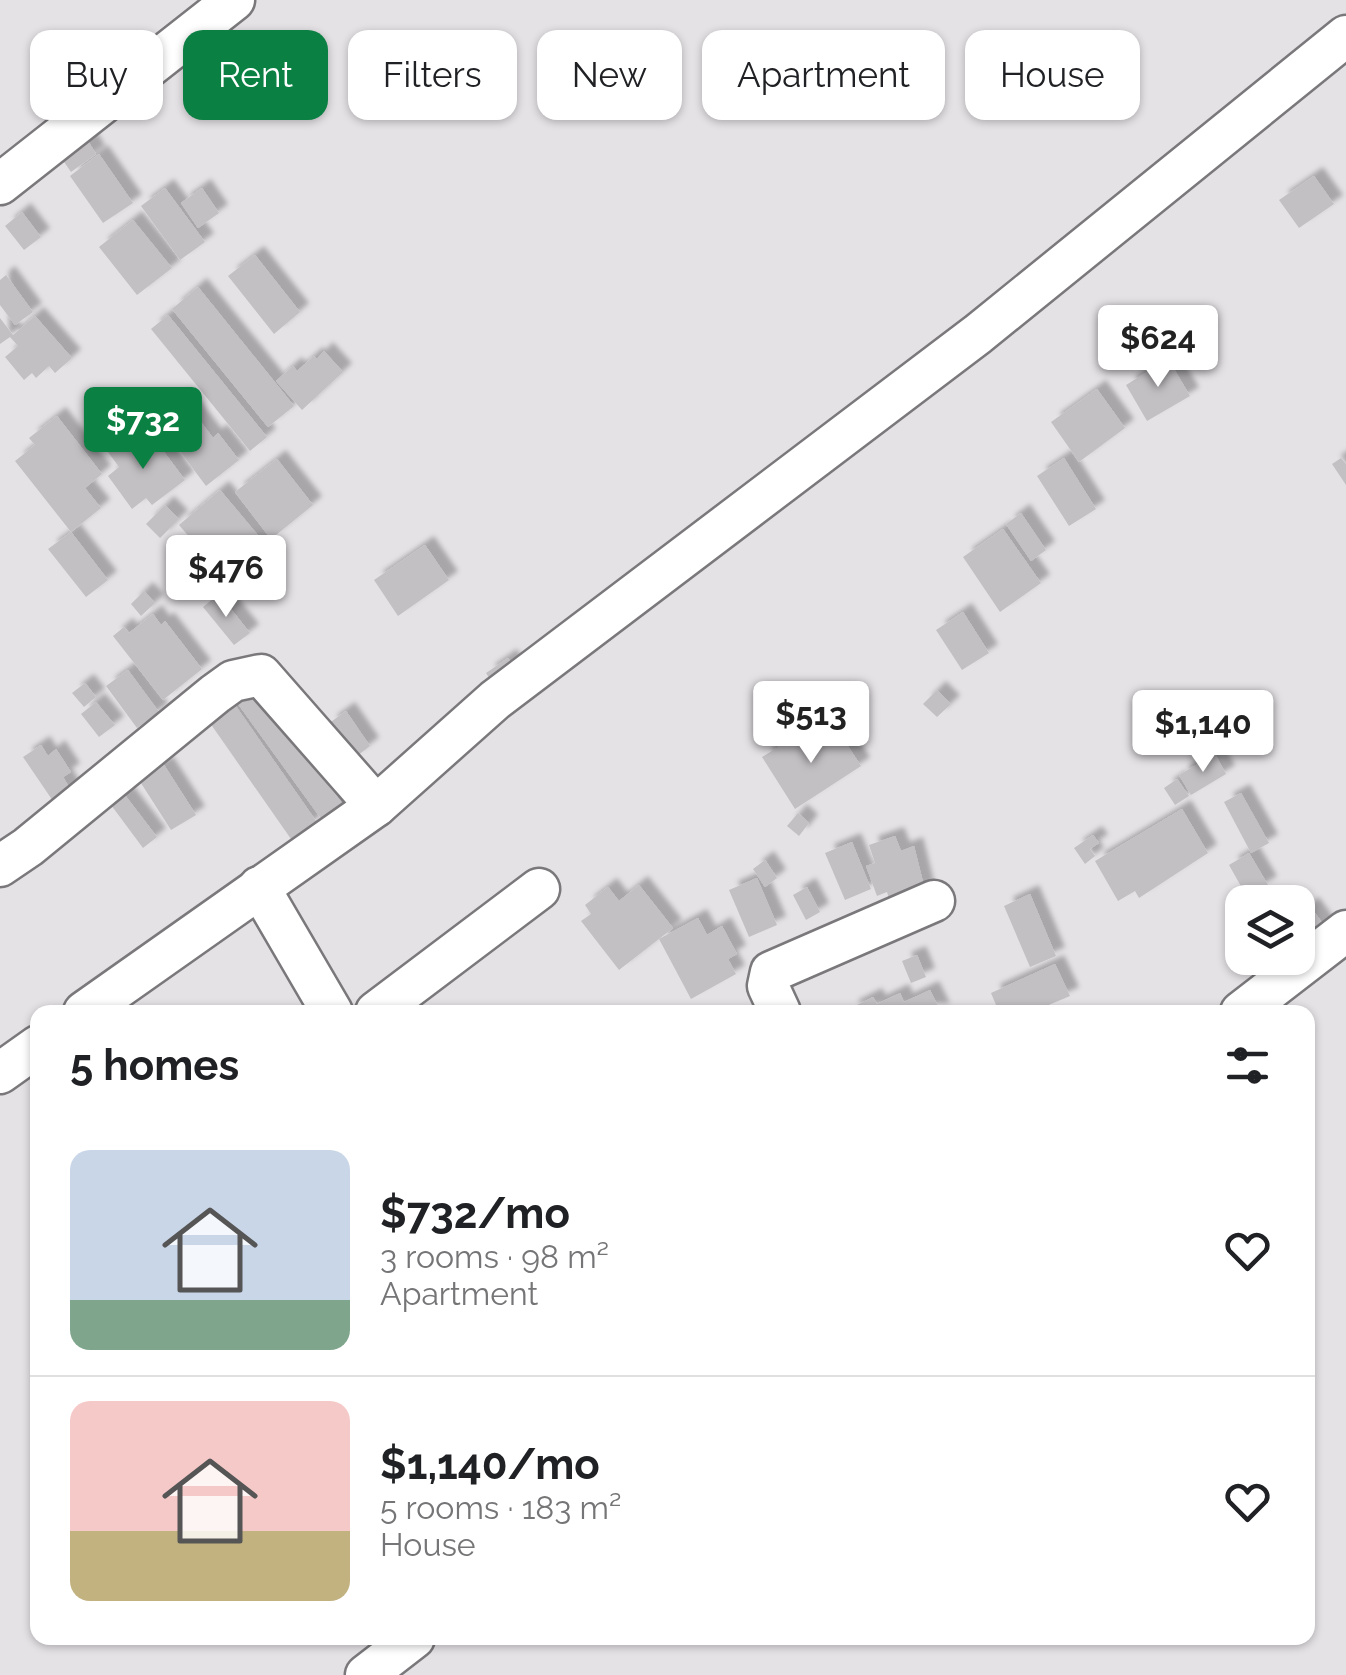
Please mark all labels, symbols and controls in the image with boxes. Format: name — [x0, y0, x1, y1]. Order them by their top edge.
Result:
chip: Buy — [30, 30, 163, 120]
chip: Rent — [183, 30, 328, 120]
chip: Filters — [348, 30, 517, 120]
chip: New — [537, 30, 682, 120]
chip: Apartment — [702, 30, 945, 120]
chip: House — [965, 30, 1140, 120]
pin: $624 — [1099, 305, 1217, 390]
text: $624 — [1120, 319, 1196, 356]
pin: $732 — [84, 387, 202, 472]
text: $732 — [106, 401, 180, 438]
pin: $476 — [167, 535, 285, 620]
text: $476 — [188, 549, 264, 586]
pin: $513 — [752, 681, 870, 766]
pin: $1,140 — [1122, 690, 1284, 775]
text: $513 — [775, 695, 847, 732]
text: $1,140 — [1154, 704, 1252, 741]
map controls — [1225, 885, 1315, 975]
button: layers — [1225, 885, 1315, 975]
icon: filters — [1220, 1038, 1275, 1093]
text: 5 homes — [70, 1041, 239, 1090]
text: $732/mo — [380, 1189, 570, 1238]
icon: home — [150, 1190, 270, 1310]
icon: heart — [1220, 1223, 1275, 1278]
text: 3 rooms · 98 m² — [380, 1238, 609, 1275]
text: Apartment — [380, 1275, 538, 1312]
text: $1,140/mo — [380, 1440, 600, 1489]
icon: home — [150, 1441, 270, 1561]
icon: heart — [1220, 1474, 1275, 1529]
text: 5 rooms · 183 m² — [380, 1489, 621, 1526]
text: House — [380, 1526, 476, 1563]

